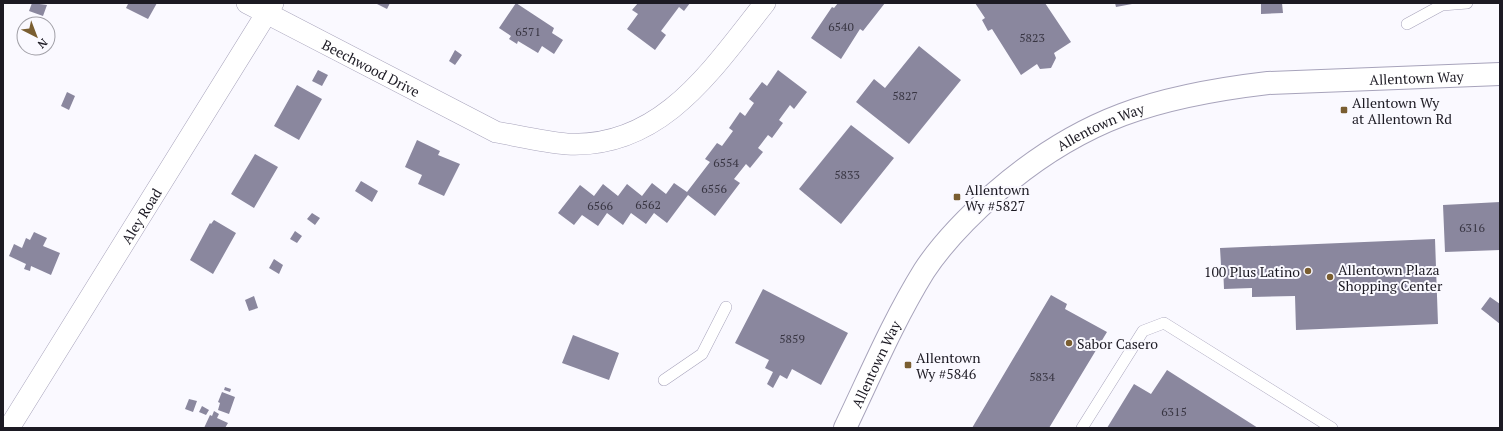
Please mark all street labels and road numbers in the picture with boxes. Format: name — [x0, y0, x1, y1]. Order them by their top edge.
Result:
street label: Beechwood Drive — [319, 34, 423, 101]
street label: Allentown Way — [1369, 66, 1465, 89]
street label: Allentown Way — [1053, 98, 1147, 155]
street label: Aley Road — [116, 184, 166, 247]
street label: Allentown Way — [846, 316, 905, 411]

